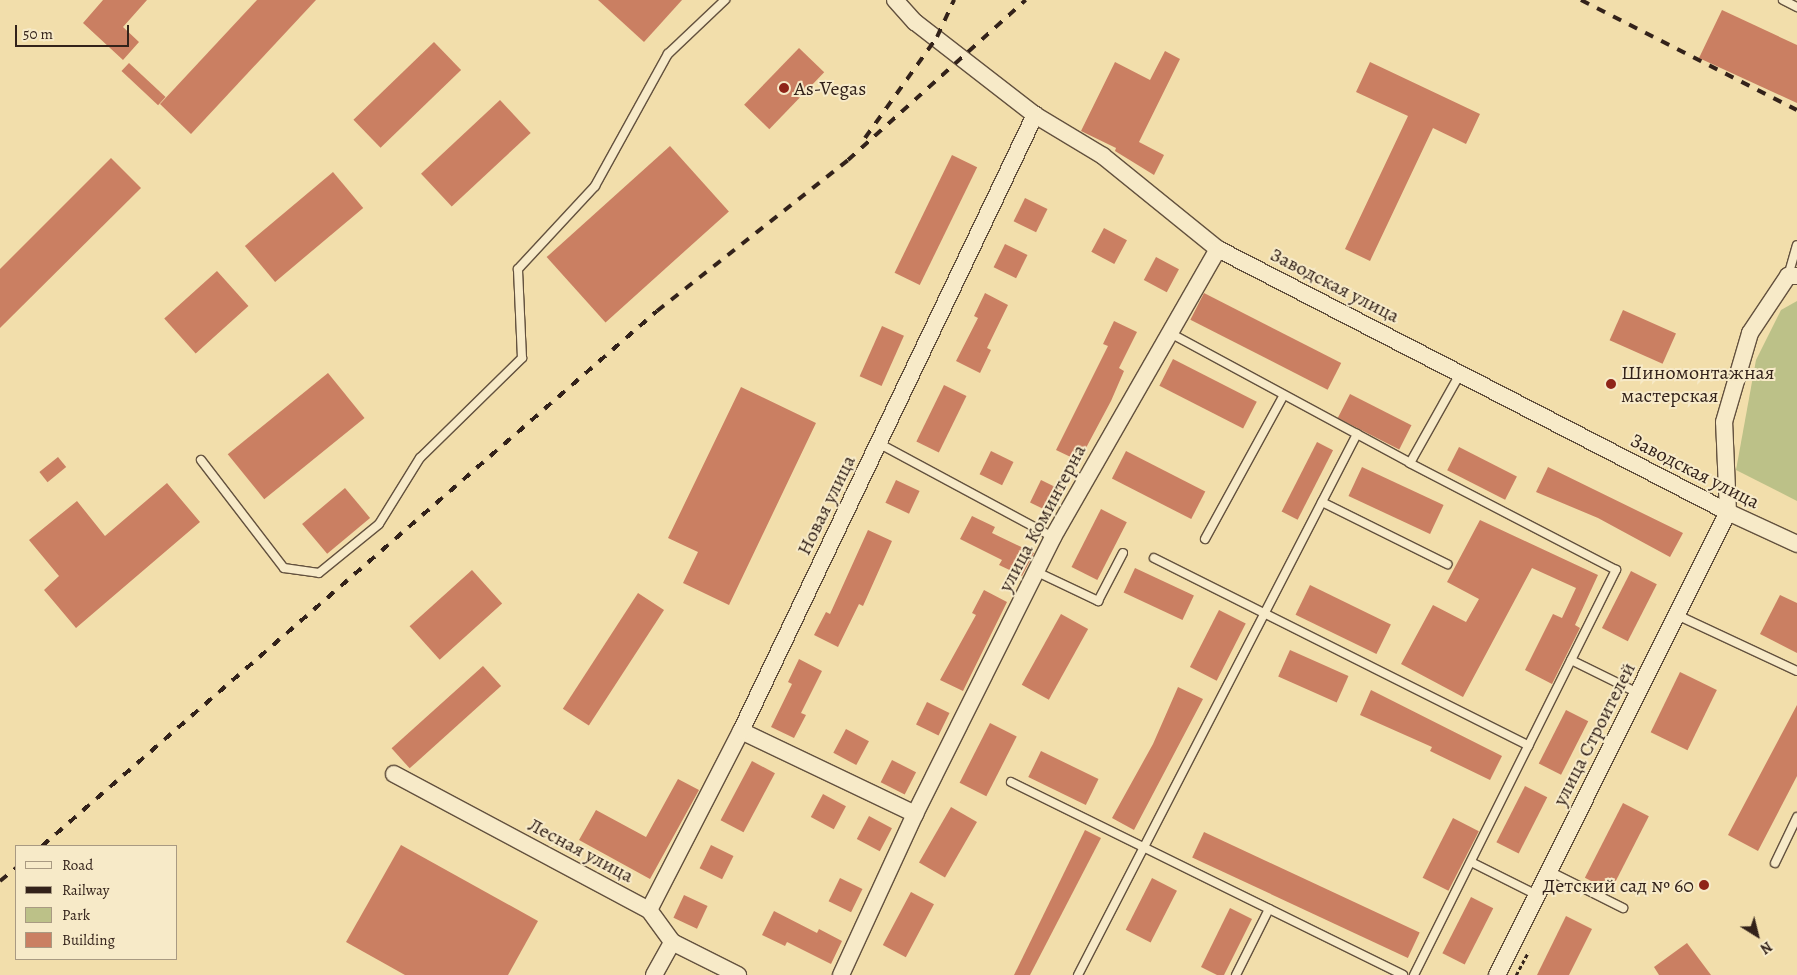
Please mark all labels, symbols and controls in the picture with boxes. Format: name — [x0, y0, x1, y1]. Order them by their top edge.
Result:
scale bar — [18, 15, 131, 47]
text: 50 m — [23, 24, 53, 44]
place label: As-Vegas — [794, 76, 866, 100]
marker: As-Vegas — [778, 82, 790, 94]
street label: Заводская улица — [1266, 242, 1404, 328]
place label: Шиномонтажная мастерская — [1621, 360, 1774, 407]
marker: Шиномонтажная мастерская — [1605, 378, 1617, 390]
street label: Заводская улица — [1626, 428, 1764, 514]
street label: улица Коминтерна — [993, 440, 1091, 596]
street label: Новая улица — [791, 451, 861, 559]
street label: улица Строителей — [1548, 658, 1640, 810]
street label: Лесная улица — [524, 812, 638, 888]
legend — [15, 845, 178, 960]
text: Road — [62, 855, 93, 875]
place label: Детский сад № 60 — [1542, 873, 1694, 897]
marker: Детский сад № 60 — [1698, 879, 1710, 891]
text: Railway — [62, 880, 109, 900]
text: Park — [62, 905, 90, 925]
north arrow — [1732, 910, 1782, 960]
text: Building — [62, 930, 115, 950]
text: N — [1756, 937, 1776, 958]

